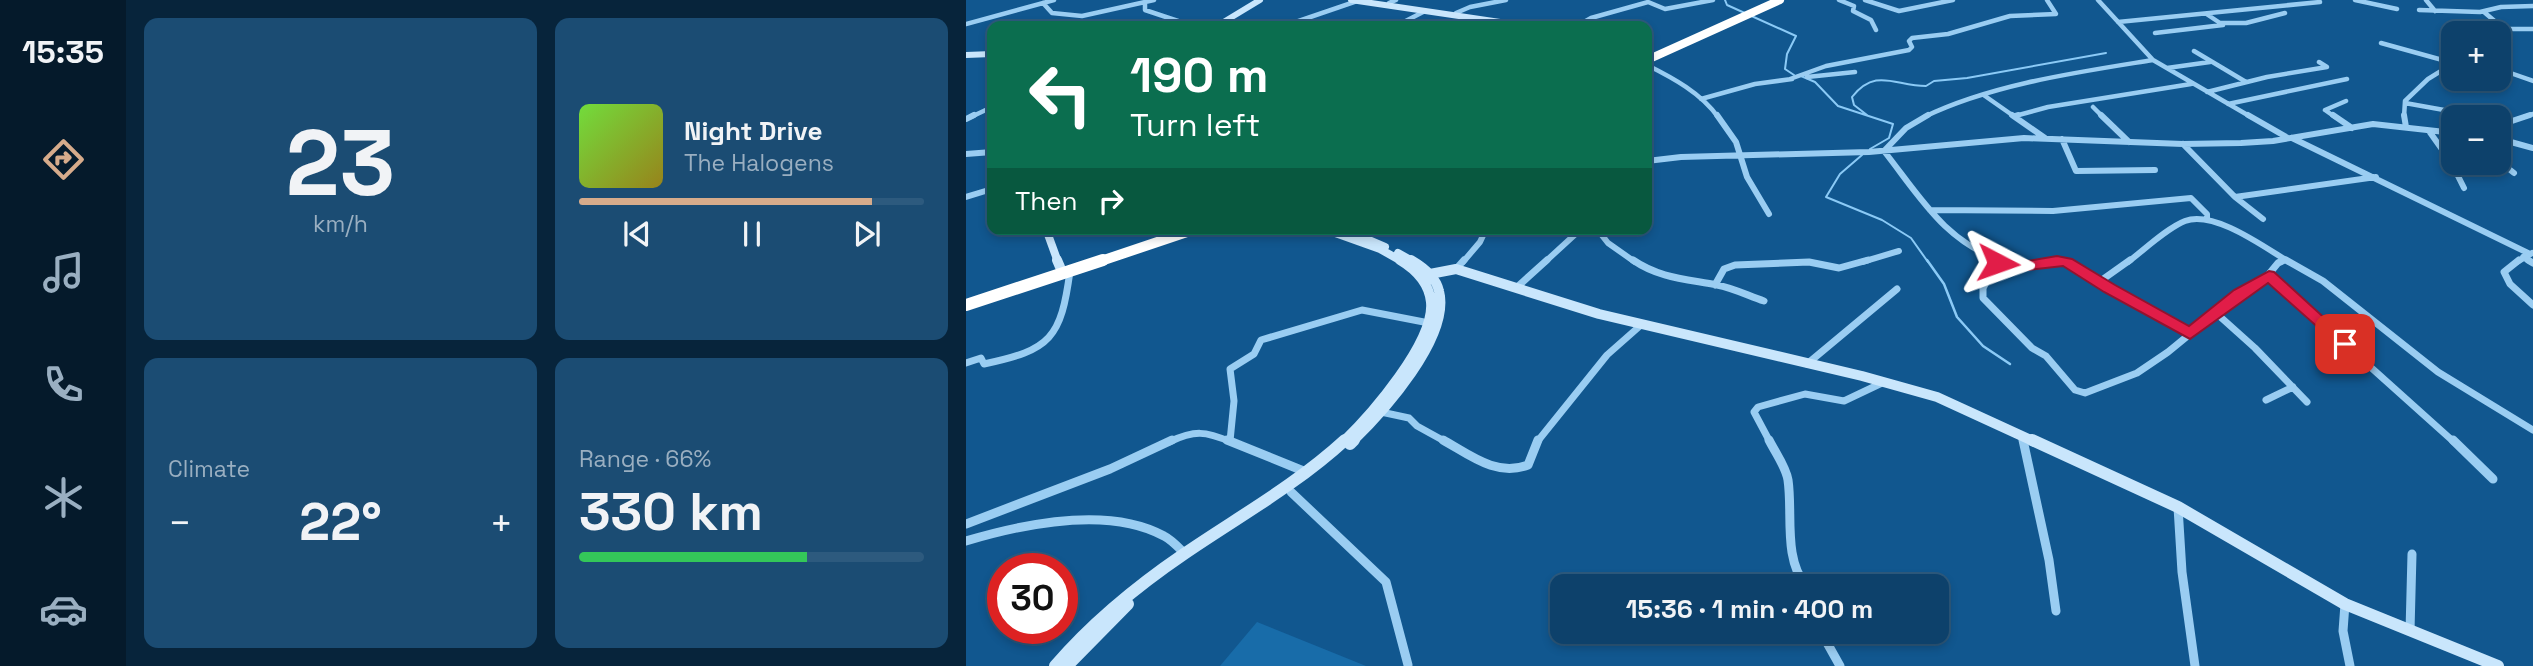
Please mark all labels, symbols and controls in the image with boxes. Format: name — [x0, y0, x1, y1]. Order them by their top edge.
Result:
map controls — [2441, 21, 2511, 175]
button: + — [2441, 21, 2511, 91]
text: 15:35 — [22, 32, 104, 72]
text: 190 m — [1130, 44, 1268, 106]
icon: left — [1015, 49, 1106, 140]
text: 23 — [286, 105, 395, 222]
text: Turn left — [1130, 105, 1260, 145]
button: − — [2441, 105, 2511, 175]
text: Night Drive — [684, 114, 822, 148]
icon: directions — [39, 135, 88, 184]
text: The Halogens — [684, 148, 834, 178]
icon: right — [1092, 182, 1130, 220]
text: Then — [1015, 184, 1078, 218]
text: km/h — [313, 209, 368, 239]
icon: previous — [618, 215, 656, 253]
icon: pause — [733, 215, 771, 253]
icon: next — [848, 215, 886, 253]
position arrow — [1961, 226, 2035, 300]
icon: music — [39, 248, 88, 297]
pin — [2315, 314, 2375, 374]
icon: arrive — [2326, 325, 2364, 363]
icon: phone — [39, 360, 88, 409]
text: Range · 66% — [579, 444, 711, 474]
text: Climate — [168, 454, 250, 484]
icon: climate — [39, 473, 88, 522]
text: 330 km — [579, 479, 763, 545]
text: 22° — [299, 489, 382, 555]
text: − — [168, 499, 192, 547]
text: + — [489, 499, 513, 547]
speed limit sign: 30 — [987, 553, 1078, 644]
icon: car — [39, 585, 88, 634]
text: 15:36 · 1 min · 400 m — [1626, 592, 1873, 626]

